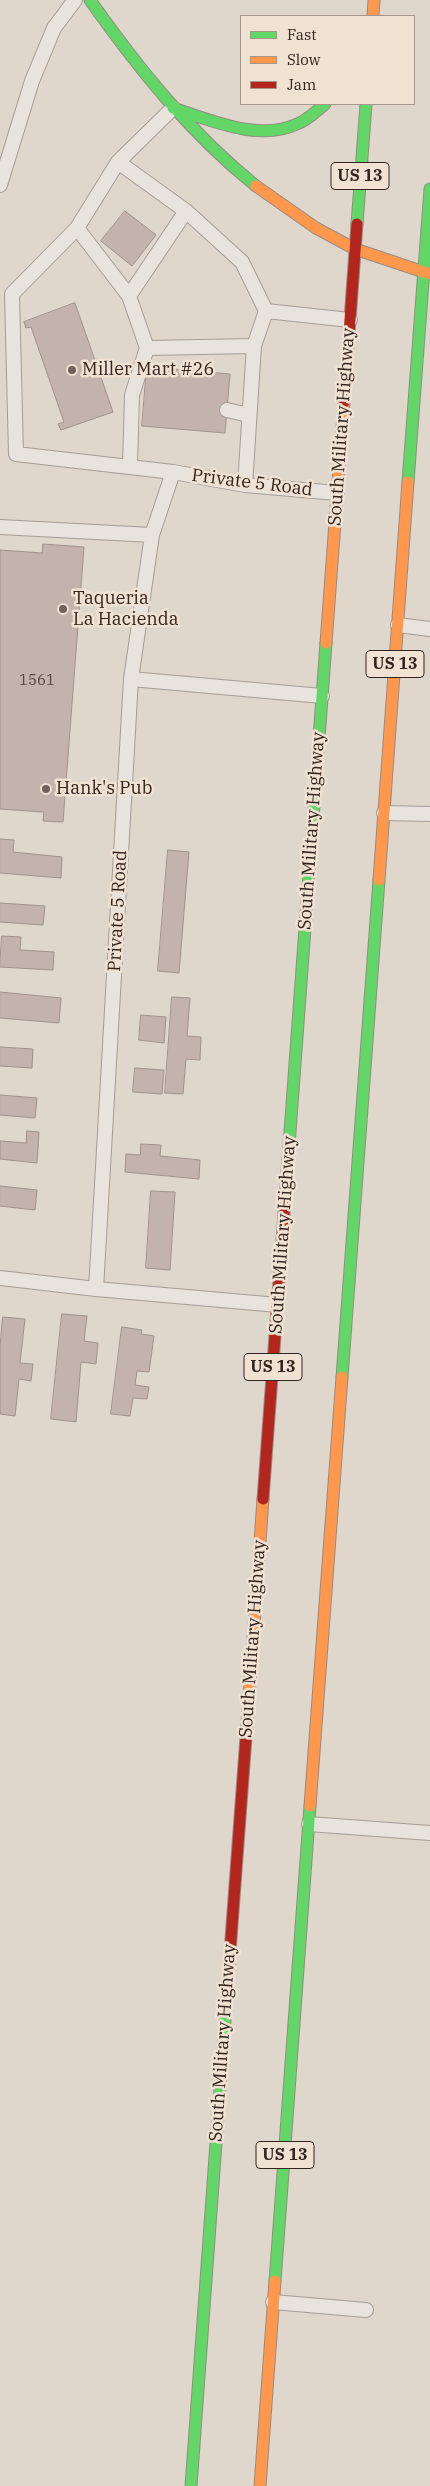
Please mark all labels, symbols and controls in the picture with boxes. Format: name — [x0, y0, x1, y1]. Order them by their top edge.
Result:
legend — [240, 15, 415, 105]
text: Fast — [287, 25, 317, 44]
text: Slow — [287, 50, 320, 69]
text: Jam — [287, 75, 316, 94]
road number: US 13 — [331, 162, 389, 190]
street label: South Military Highway — [324, 327, 360, 527]
place label: Miller Mart #26 — [82, 359, 214, 381]
marker: Miller Mart #26 — [66, 364, 78, 376]
street label: Private 5 Road — [190, 465, 314, 501]
place label: Taqueria La Hacienda — [73, 588, 179, 630]
marker: Taqueria La Hacienda — [57, 603, 69, 615]
road number: US 13 — [366, 651, 424, 678]
house number: 1561 — [19, 672, 55, 690]
street label: South Military Highway — [294, 731, 330, 931]
place label: Hank's Pub — [56, 778, 152, 800]
marker: Hank's Pub — [40, 783, 52, 795]
street label: Private 5 Road — [104, 850, 132, 972]
street label: South Military Highway — [265, 1135, 301, 1335]
road number: US 13 — [244, 1354, 302, 1380]
street label: South Military Highway — [235, 1539, 271, 1739]
street label: South Military Highway — [205, 1943, 241, 2143]
road number: US 13 — [256, 2142, 314, 2168]

